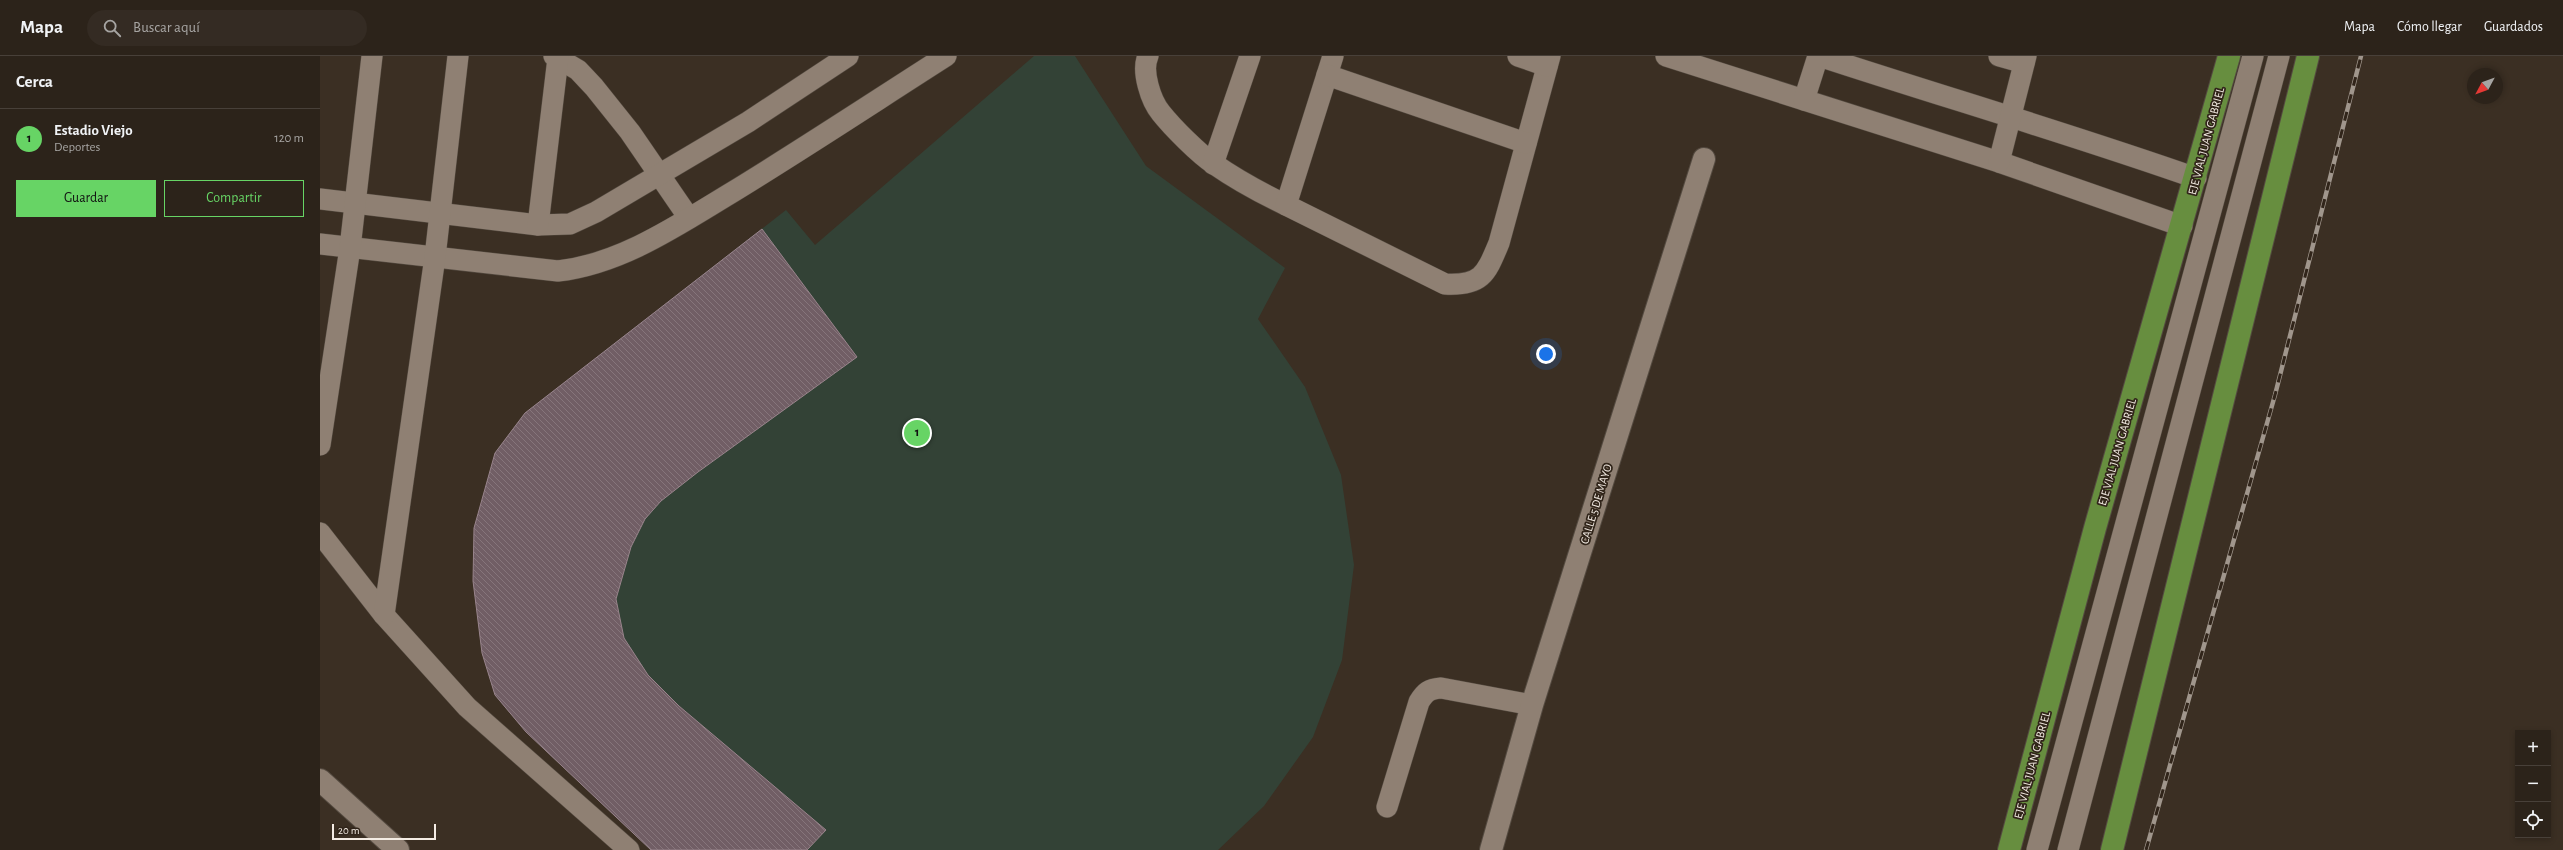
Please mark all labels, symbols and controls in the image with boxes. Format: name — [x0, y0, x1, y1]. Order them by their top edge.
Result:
search box — [87, 10, 367, 46]
icon: search — [101, 17, 123, 39]
text: Mapa — [20, 18, 63, 37]
text: Buscar aquí — [133, 20, 200, 35]
text: Mapa — [2344, 20, 2375, 34]
text: Cómo llegar — [2397, 20, 2462, 34]
text: Guardados — [2484, 20, 2543, 34]
north arrow — [2467, 68, 2503, 104]
text: Cerca — [16, 73, 53, 90]
street label: EJE VIAL JUAN GABRIEL — [2186, 86, 2226, 196]
text: Estadio Viejo — [54, 123, 133, 138]
text: 1 — [27, 132, 31, 145]
text: 120 m — [274, 132, 304, 145]
text: Deportes — [54, 141, 100, 154]
button: Guardar — [16, 180, 156, 217]
button: Compartir — [164, 180, 304, 217]
your location — [1536, 344, 1556, 364]
street label: EJE VIAL JUAN GABRIEL — [2096, 397, 2138, 507]
pin: 1 — [904, 418, 930, 448]
street label: CALLE 5 DE MAYO — [1578, 462, 1614, 545]
street label: EJE VIAL JUAN GABRIEL — [2012, 710, 2052, 820]
map controls — [2515, 730, 2551, 838]
button: + — [2515, 730, 2551, 766]
button: − — [2515, 766, 2551, 802]
button: locate — [2515, 802, 2551, 838]
scale bar — [332, 822, 436, 841]
text: 20 m — [338, 825, 359, 836]

